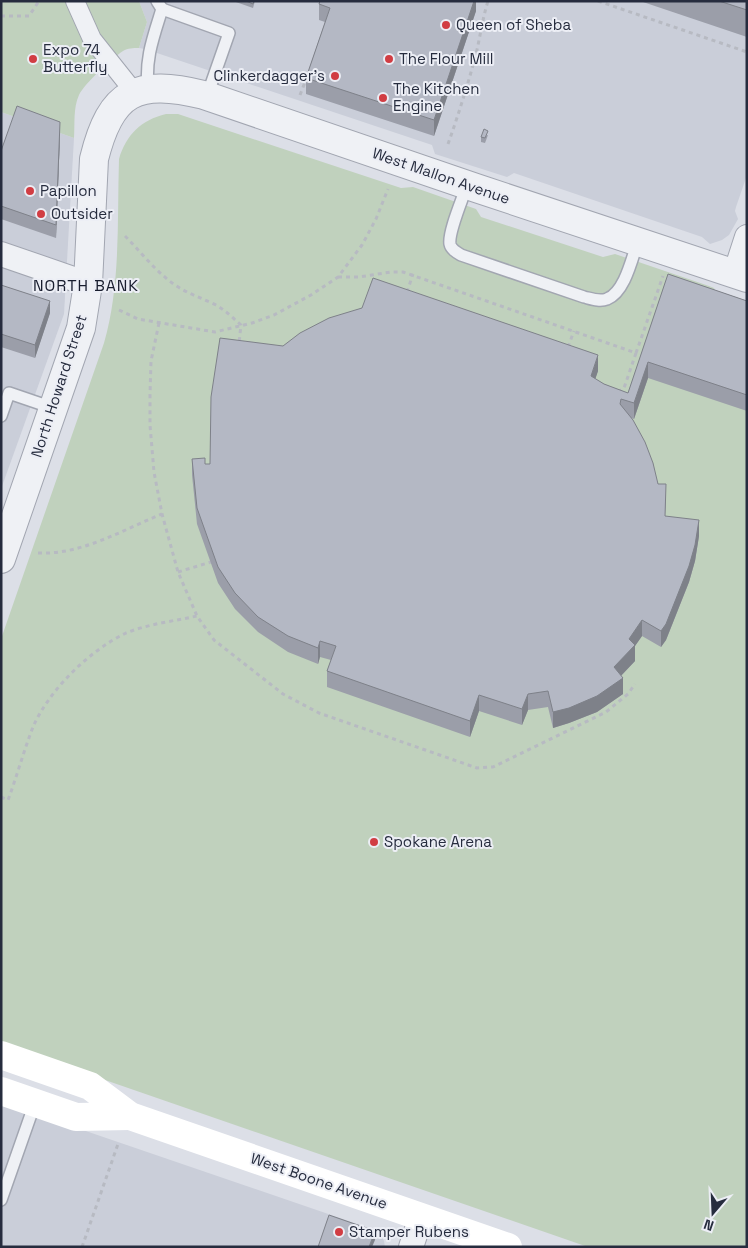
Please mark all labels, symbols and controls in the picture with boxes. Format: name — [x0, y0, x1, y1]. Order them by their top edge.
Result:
place label: Queen of Sheba — [456, 15, 571, 34]
marker: Queen of Sheba — [440, 19, 452, 31]
place label: Expo 74 Butterfly — [43, 40, 108, 76]
place label: The Flour Mill — [399, 49, 494, 68]
marker: Expo 74 Butterfly — [27, 53, 39, 65]
marker: The Flour Mill — [383, 53, 395, 65]
place label: Clinkerdagger's — [213, 66, 325, 85]
marker: Clinkerdagger's — [329, 70, 341, 82]
place label: The Kitchen Engine — [393, 79, 479, 115]
marker: The Kitchen Engine — [377, 92, 389, 104]
street label: West Mallon Avenue — [370, 143, 513, 208]
place label: Papillon — [40, 181, 97, 200]
marker: Papillon — [24, 185, 36, 197]
place label: Outsider — [51, 204, 113, 223]
marker: Outsider — [35, 208, 47, 220]
district label: NORTH BANK — [33, 275, 139, 296]
street label: North Howard Street — [26, 312, 91, 460]
place label: Spokane Arena — [384, 832, 492, 851]
marker: Spokane Arena — [368, 836, 380, 848]
street label: West Boone Avenue — [248, 1148, 390, 1213]
north arrow — [688, 1188, 738, 1238]
text: N — [701, 1215, 716, 1235]
place label: Stamper Rubens — [349, 1222, 469, 1241]
marker: Stamper Rubens — [333, 1226, 345, 1238]

